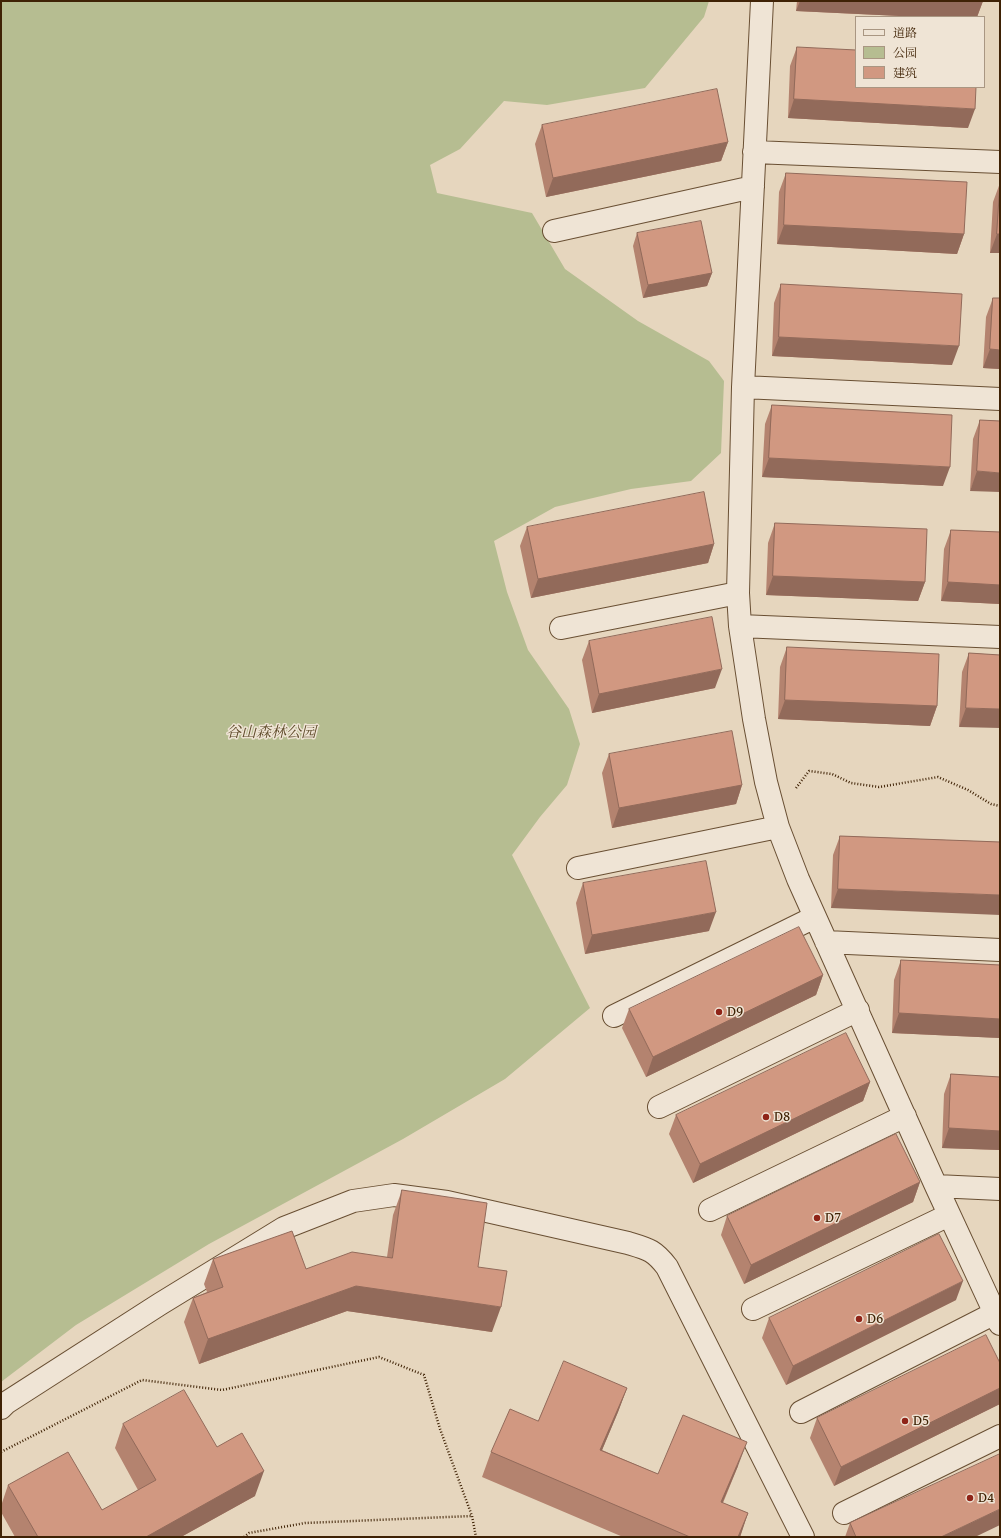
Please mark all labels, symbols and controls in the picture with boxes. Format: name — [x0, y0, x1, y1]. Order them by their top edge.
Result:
legend — [855, 16, 985, 88]
text: 道路 — [893, 24, 917, 41]
text: 公园 — [893, 44, 917, 61]
text: 建筑 — [893, 64, 917, 81]
park label: 谷山森林公园 — [226, 724, 316, 742]
place label: D9 — [727, 1003, 743, 1021]
marker: D9 — [714, 1007, 724, 1017]
place label: D8 — [774, 1108, 790, 1126]
marker: D8 — [761, 1112, 771, 1122]
place label: D7 — [825, 1209, 841, 1227]
marker: D7 — [812, 1213, 822, 1223]
place label: D6 — [867, 1310, 883, 1328]
marker: D6 — [854, 1314, 864, 1324]
place label: D5 — [913, 1412, 929, 1430]
marker: D5 — [900, 1416, 910, 1426]
place label: D4 — [978, 1489, 994, 1507]
marker: D4 — [965, 1493, 975, 1503]

